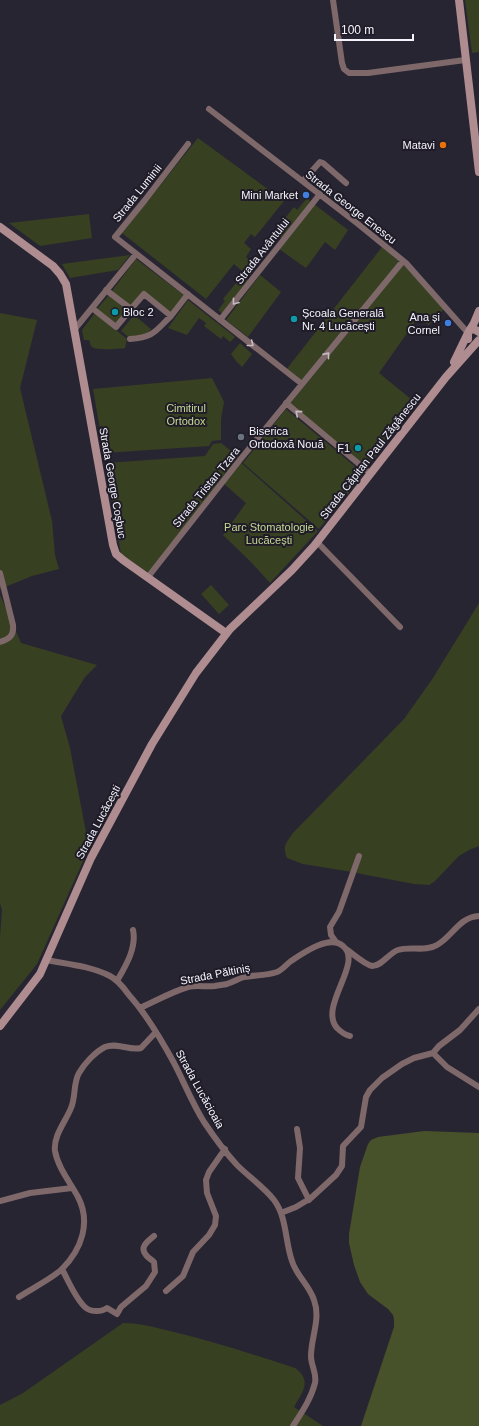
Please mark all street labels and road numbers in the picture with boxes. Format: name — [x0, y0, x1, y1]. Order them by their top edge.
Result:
street label: Strada Luminii — [110, 162, 164, 224]
street label: Strada George Enescu — [303, 168, 399, 246]
street label: Strada Avântului — [233, 216, 291, 286]
street label: Strada Căpitan Paul Zăgănescu — [317, 391, 423, 521]
street label: Strada George Coșbuc — [97, 427, 129, 540]
street label: Strada Tristan Tzara — [170, 444, 243, 529]
street label: Strada Lucăcești — [73, 783, 123, 861]
street label: Strada Păltiniș — [179, 961, 251, 987]
street label: Strada Lucăcioaia — [173, 1048, 227, 1131]

